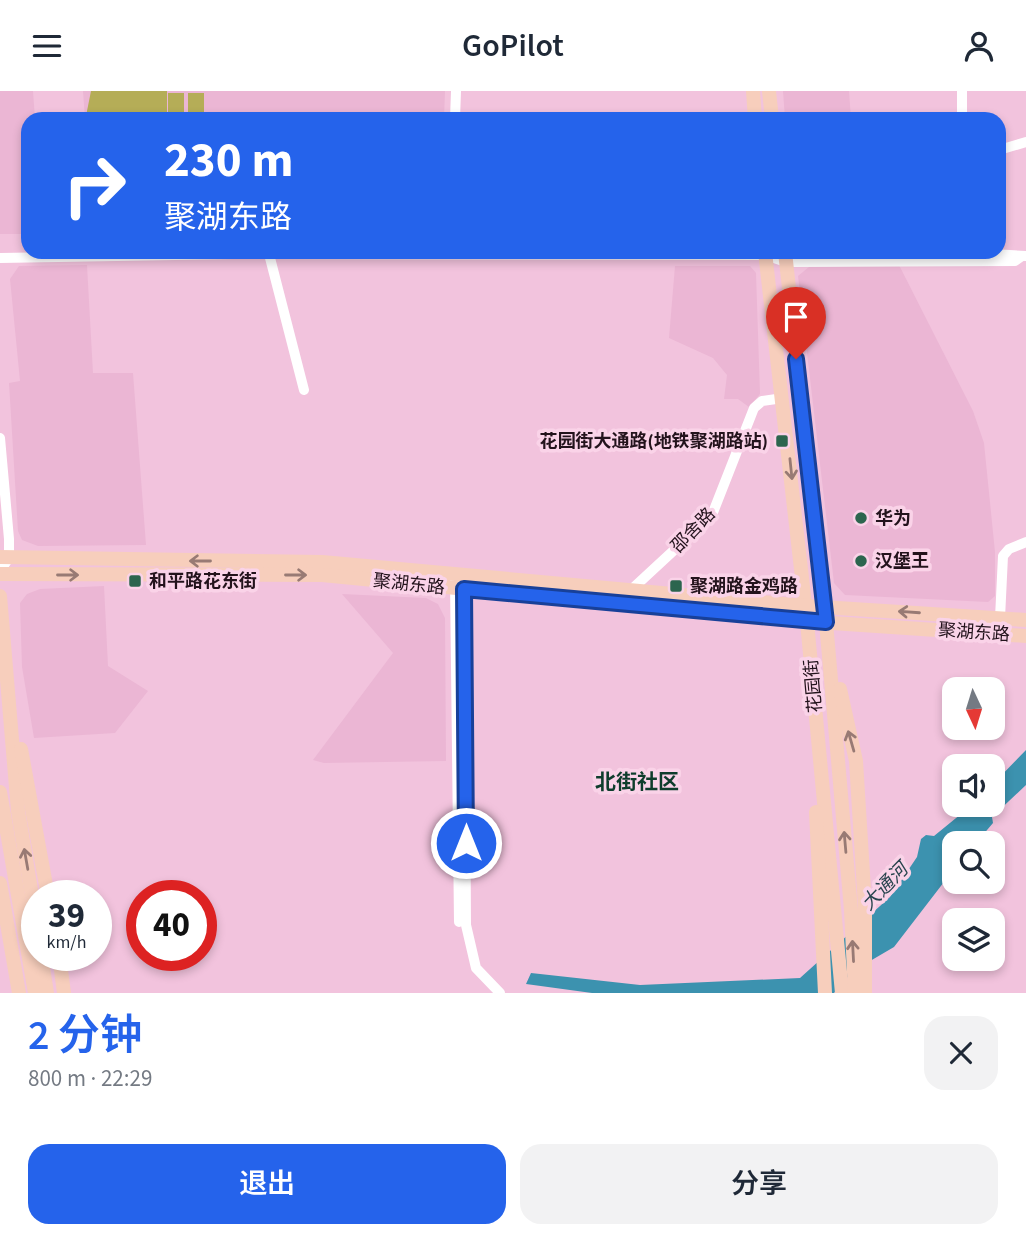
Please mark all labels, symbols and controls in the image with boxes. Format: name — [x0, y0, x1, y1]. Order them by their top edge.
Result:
text: GoPilot — [462, 23, 564, 69]
icon: menu — [28, 27, 66, 65]
icon: person — [960, 27, 998, 65]
text: 230 m — [164, 126, 293, 196]
icon: right — [49, 140, 140, 231]
text: 聚湖东路 — [164, 195, 292, 241]
pin — [766, 287, 826, 359]
icon: arrive — [777, 298, 815, 336]
place label: 花园街大通路(地铁聚湖路站) — [540, 429, 768, 454]
marker: 花园街大通路(地铁聚湖路站) — [774, 433, 790, 449]
one-way arrow — [785, 457, 798, 479]
street label: 邵舍路 — [666, 502, 721, 558]
place label: 华为 — [875, 506, 911, 531]
marker: 华为 — [853, 510, 869, 526]
place label: 汉堡王 — [875, 549, 929, 574]
marker: 汉堡王 — [853, 553, 869, 569]
one-way arrow — [189, 555, 212, 568]
one-way arrow — [56, 568, 79, 582]
one-way arrow — [284, 568, 307, 582]
street label: 聚湖东路 — [372, 568, 446, 601]
place label: 和平路花东街 — [149, 569, 257, 594]
marker: 和平路花东街 — [127, 573, 143, 589]
place label: 聚湖路金鸡路 — [690, 574, 798, 599]
marker: 聚湖路金鸡路 — [668, 578, 684, 594]
one-way arrow — [898, 605, 921, 618]
street label: 聚湖东路 — [937, 618, 1011, 647]
street label: 花园街 — [799, 658, 828, 714]
north arrow — [942, 677, 1004, 740]
map controls — [942, 677, 1005, 971]
one-way arrow — [844, 730, 857, 752]
button: sound — [942, 754, 1005, 817]
district label: 北街社区 — [595, 767, 679, 797]
position arrow — [429, 806, 503, 880]
one-way arrow — [838, 831, 851, 854]
button: search — [942, 831, 1005, 894]
one-way arrow — [19, 848, 32, 871]
water label: 大通河 — [856, 854, 917, 917]
speed limit sign: 40 — [126, 880, 217, 971]
text: 39 — [48, 891, 85, 941]
button: layers — [942, 908, 1005, 971]
text: km/h — [47, 930, 86, 955]
one-way arrow — [847, 940, 860, 963]
text: 2 分钟 — [28, 1006, 142, 1066]
button: close — [924, 1016, 998, 1090]
text: 800 m · 22:29 — [28, 1062, 152, 1095]
button: 退出 — [28, 1144, 506, 1224]
button: 分享 — [520, 1144, 998, 1224]

